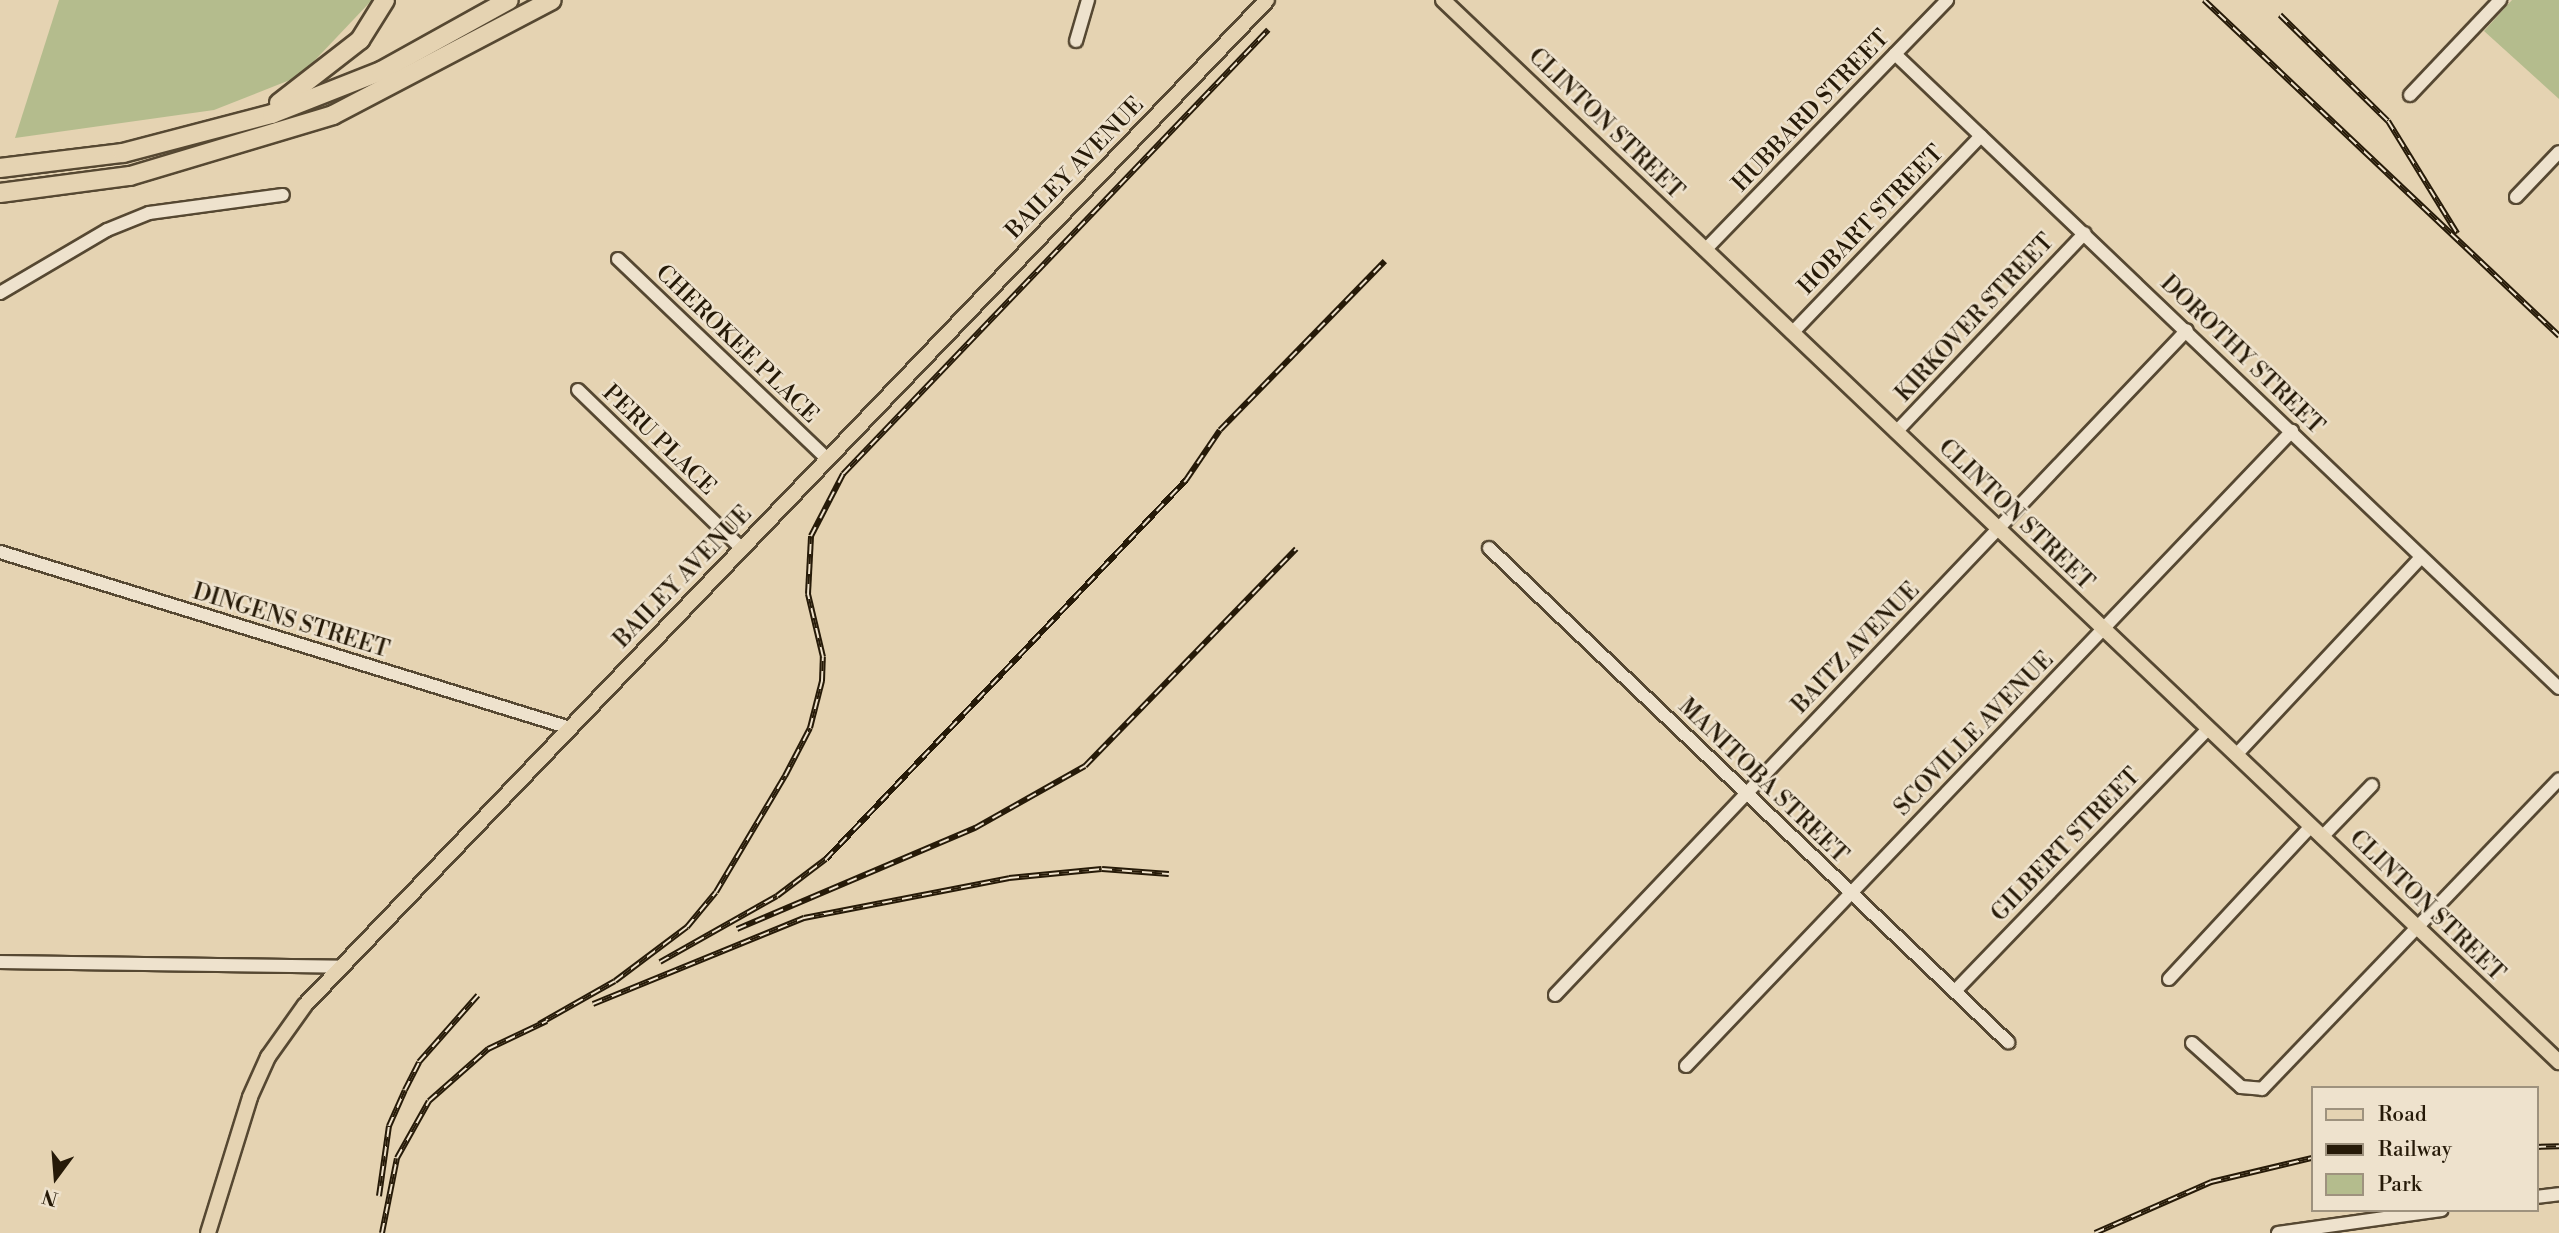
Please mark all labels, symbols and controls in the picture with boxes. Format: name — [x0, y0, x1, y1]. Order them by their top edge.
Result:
street label: HUBBARD STREET — [1727, 24, 1895, 198]
street label: CLINTON STREET — [1523, 43, 1689, 205]
street label: BAILEY AVENUE — [1000, 91, 1150, 245]
street label: HOBART STREET — [1793, 139, 1949, 301]
street label: KIRKOVER STREET — [1890, 228, 2060, 408]
street label: CHEROKEE PLACE — [650, 259, 824, 429]
street label: DOROTHY STREET — [2154, 270, 2330, 440]
street label: PERU PLACE — [597, 379, 721, 501]
street label: CLINTON STREET — [1933, 434, 2099, 596]
street label: BAILEY AVENUE — [608, 500, 758, 654]
street label: BAITZ AVENUE — [1787, 577, 1925, 719]
street label: DINGENS STREET — [189, 578, 393, 664]
street label: SCOVILLE AVENUE — [1889, 646, 2059, 822]
street label: MANITOBA STREET — [1673, 693, 1853, 869]
street label: GILBERT STREET — [1986, 763, 2146, 927]
street label: CLINTON STREET — [2344, 825, 2510, 987]
legend — [2310, 1086, 2538, 1212]
text: Road — [2378, 1102, 2427, 1128]
text: Railway — [2378, 1137, 2452, 1163]
north arrow — [21, 1142, 91, 1212]
text: Park — [2378, 1172, 2422, 1198]
text: N — [40, 1184, 61, 1211]

